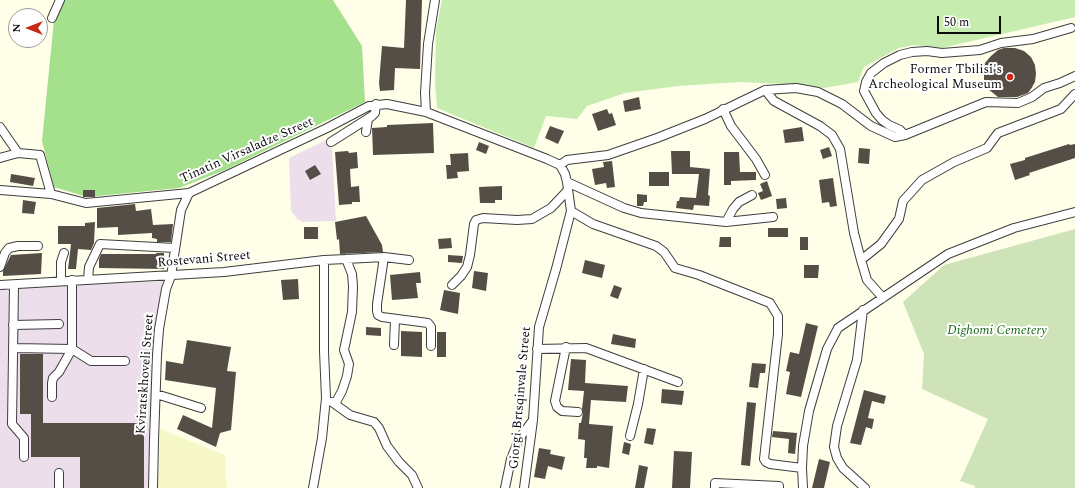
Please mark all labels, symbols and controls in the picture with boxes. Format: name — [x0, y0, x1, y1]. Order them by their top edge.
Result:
north arrow — [8, 8, 48, 48]
scale bar — [939, 8, 1003, 34]
text: 50 m — [944, 13, 969, 32]
text: N — [8, 24, 25, 33]
place label: Former Tbilisi's Archeological Museum — [868, 62, 1002, 93]
marker: Former Tbilisi's Archeological Museum — [1005, 72, 1015, 82]
street label: Tinatin Virsaladze Street — [178, 115, 316, 187]
street label: Rostevani Street — [157, 248, 251, 272]
street label: Kviratskhoveli Street — [134, 313, 158, 435]
park label: Dighomi Cemetery — [947, 323, 1047, 339]
street label: Giorgi Brtsqinvale Street — [507, 326, 535, 470]

